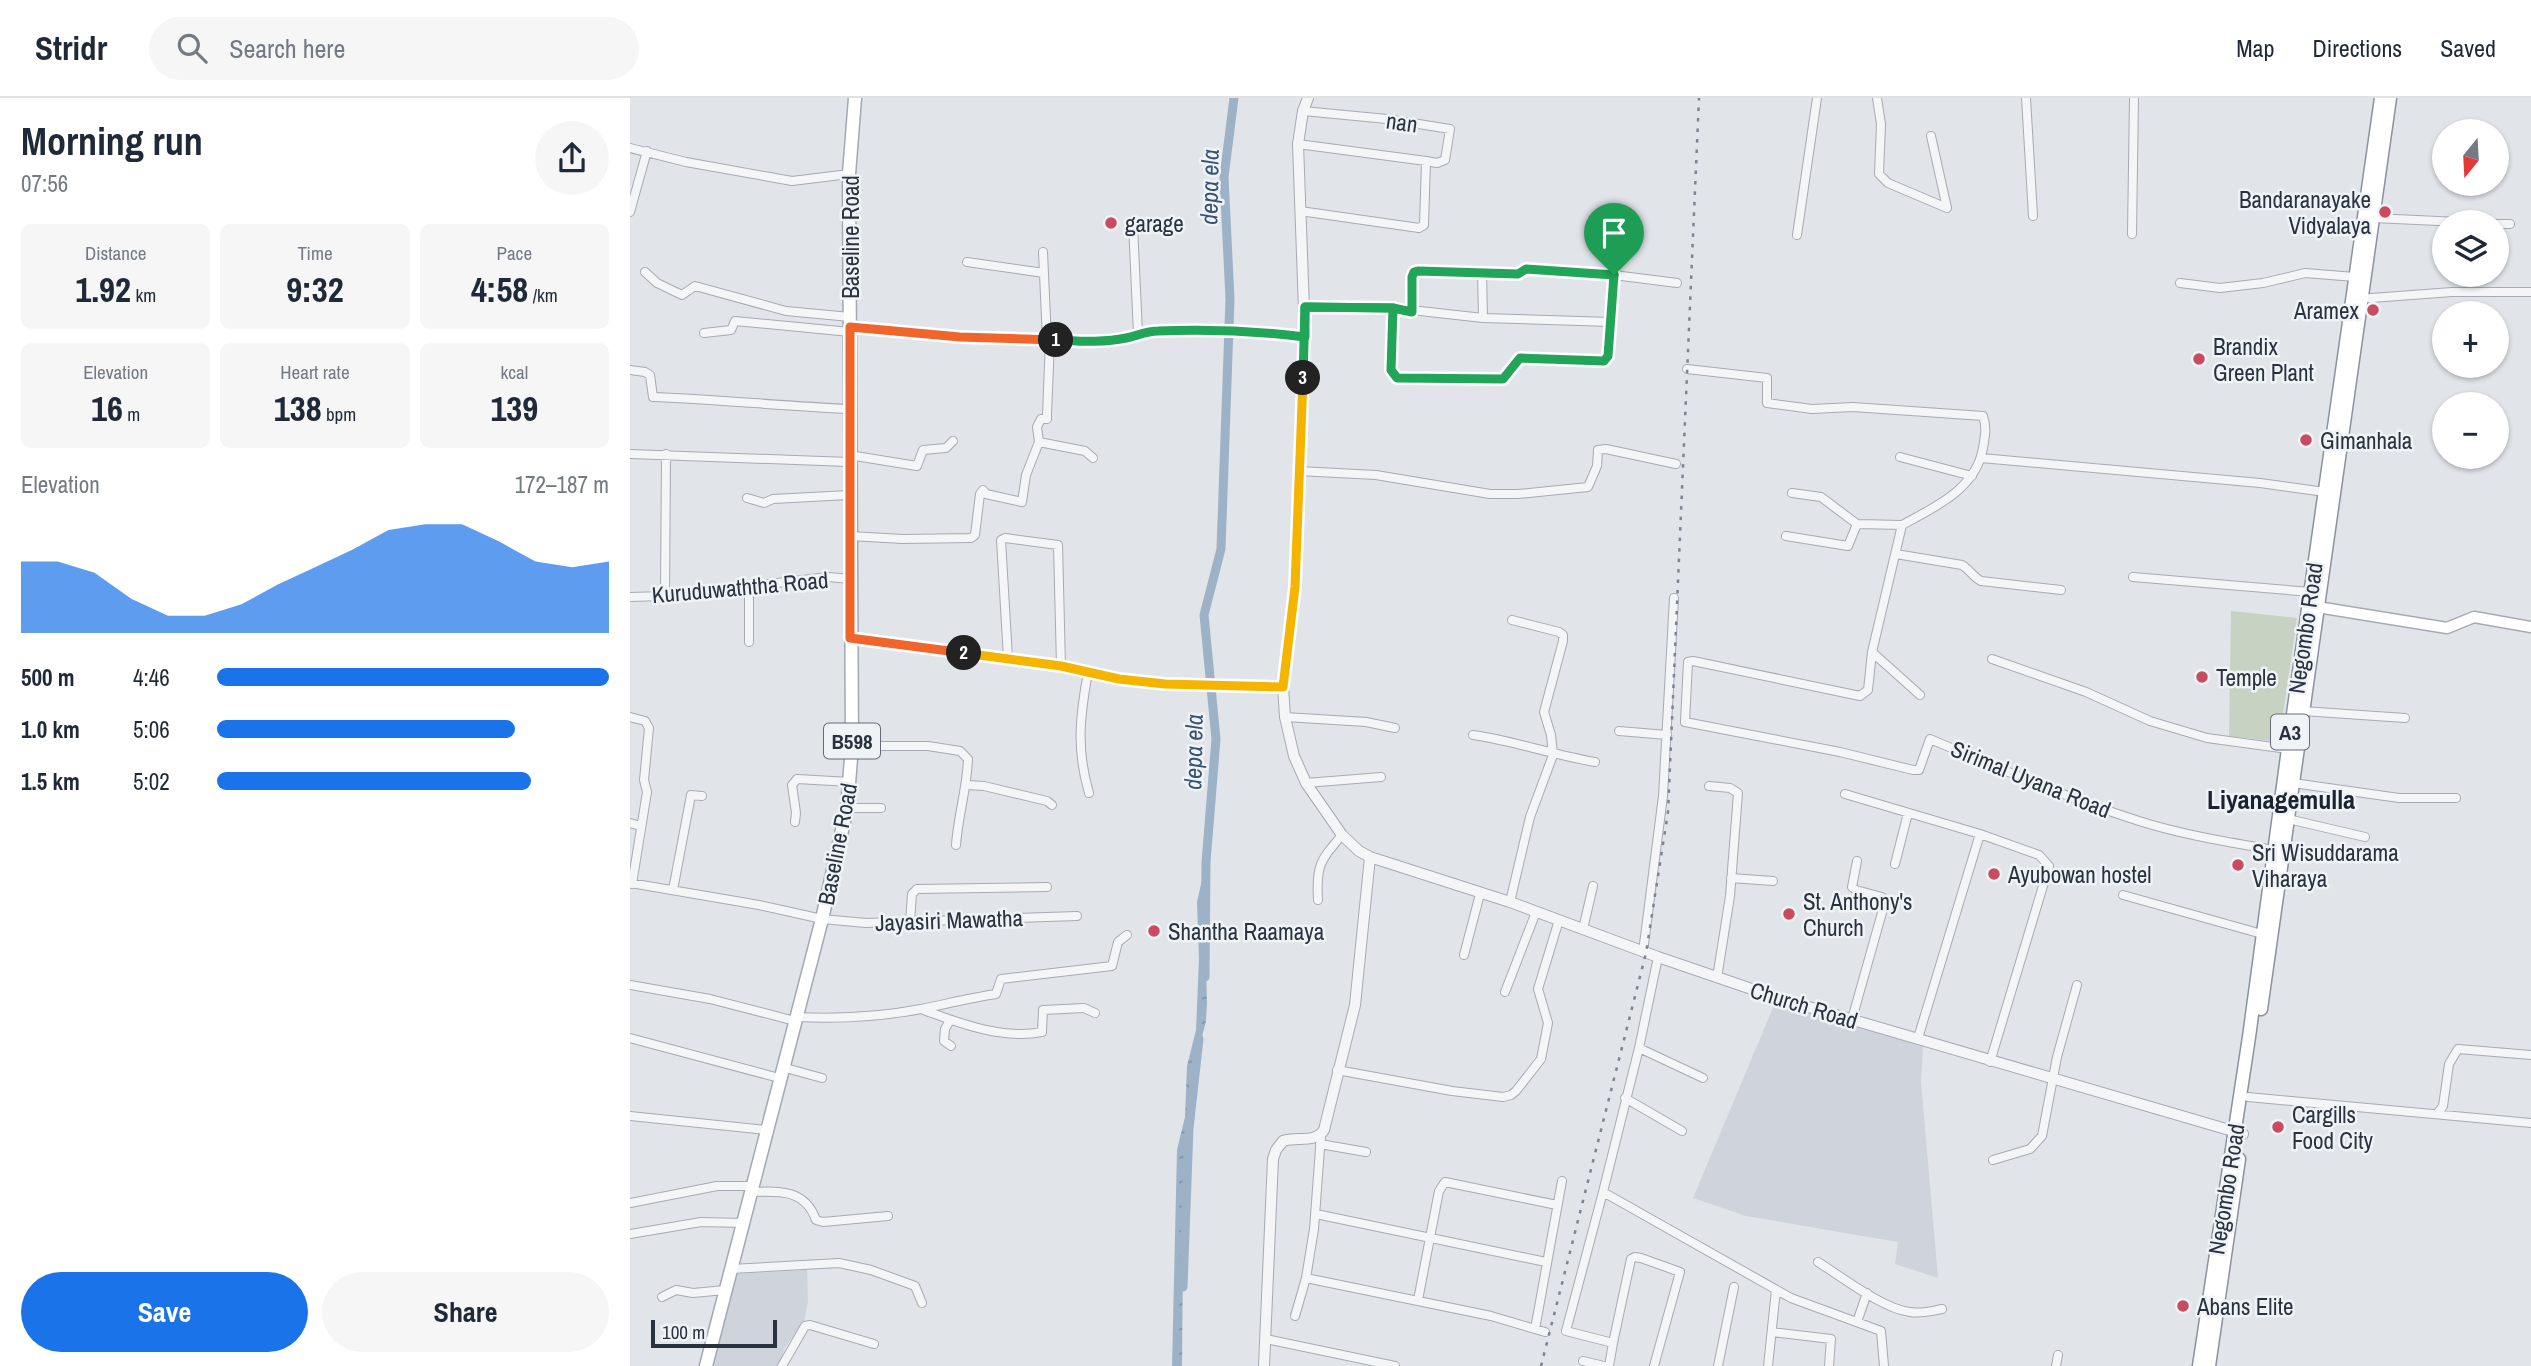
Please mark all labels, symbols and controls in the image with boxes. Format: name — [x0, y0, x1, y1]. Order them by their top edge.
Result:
search box — [149, 17, 639, 80]
text: Stridr — [35, 26, 107, 70]
icon: search — [173, 29, 211, 67]
text: Search here — [229, 31, 345, 66]
text: Map — [2236, 32, 2274, 64]
text: Directions — [2312, 32, 2402, 64]
text: Saved — [2440, 32, 2496, 64]
street label: nan — [1384, 104, 1420, 140]
text: Morning run — [21, 116, 203, 167]
north arrow — [2432, 119, 2510, 196]
map controls — [2432, 119, 2509, 469]
button: share — [535, 121, 609, 195]
water label: depa ela — [1192, 149, 1226, 225]
text: 07:56 — [21, 168, 68, 199]
street label: Baseline Road — [835, 175, 866, 299]
place label: Bandaranayake Vidyalaya — [2239, 184, 2371, 241]
pin — [1584, 203, 1644, 275]
marker: Bandaranayake Vidyalaya — [2377, 204, 2393, 220]
place label: garage — [1125, 208, 1184, 239]
button: layers — [2432, 210, 2509, 287]
icon: arrive — [1595, 214, 1633, 252]
marker: garage — [1103, 215, 1119, 231]
text: Distance — [85, 240, 146, 266]
text: Time — [297, 240, 333, 266]
text: Pace — [497, 240, 532, 266]
text: 1.92 — [75, 266, 131, 313]
text: 9:32 — [286, 266, 344, 313]
text: 4:58 — [471, 266, 528, 313]
text: km — [131, 282, 156, 308]
text: /km — [528, 282, 558, 308]
place label: Aramex — [2293, 295, 2360, 326]
button: + — [2432, 301, 2509, 378]
marker: Aramex — [2365, 302, 2381, 318]
pin: 1 — [1038, 322, 1074, 358]
text: 1 — [1051, 326, 1060, 352]
place label: Brandix Green Plant — [2213, 331, 2314, 388]
marker: Brandix Green Plant — [2191, 351, 2207, 367]
text: Elevation — [83, 359, 148, 385]
text: Heart rate — [280, 359, 350, 385]
text: kcal — [500, 359, 528, 385]
pin: 3 — [1286, 360, 1320, 396]
text: 3 — [1298, 364, 1307, 390]
text: 16 — [91, 385, 123, 432]
text: 138 — [274, 385, 322, 432]
text: 139 — [490, 385, 538, 432]
button: − — [2432, 392, 2509, 469]
text: m — [123, 401, 140, 427]
text: bpm — [322, 401, 356, 427]
place label: Gimanhala — [2320, 425, 2413, 456]
marker: Gimanhala — [2298, 432, 2314, 448]
text: Elevation — [21, 469, 100, 500]
text: 172–187 m — [515, 469, 609, 500]
street label: Negombo Road — [2280, 560, 2330, 696]
street label: Kuruduwaththa Road — [650, 564, 830, 610]
pin: 2 — [946, 636, 982, 670]
text: 2 — [959, 639, 968, 665]
text: 500 m — [21, 662, 74, 693]
text: 4:46 — [133, 662, 170, 693]
place label: Temple — [2216, 662, 2277, 693]
marker: Temple — [2194, 669, 2210, 685]
text: 1.0 km — [21, 714, 80, 745]
text: 5:06 — [133, 714, 170, 745]
water label: depa ela — [1176, 714, 1210, 790]
road number: A3 — [2271, 714, 2309, 750]
road number: B598 — [824, 724, 880, 758]
street label: Sirimal Uyana Road — [1946, 733, 2116, 825]
text: 1.5 km — [21, 766, 80, 797]
text: 5:02 — [133, 766, 170, 797]
street label: Baseline Road — [810, 780, 864, 908]
district label: Liyanagemulla — [2207, 782, 2355, 817]
place label: Sri Wisuddarama Viharaya — [2252, 837, 2399, 894]
marker: Sri Wisuddarama Viharaya — [2230, 857, 2246, 873]
place label: Ayubowan hostel — [2007, 859, 2151, 890]
marker: Ayubowan hostel — [1986, 866, 2002, 882]
place label: St. Anthony's Church — [1803, 886, 1913, 943]
street label: Jayasiri Mawatha — [875, 902, 1024, 938]
marker: St. Anthony's Church — [1781, 906, 1797, 922]
place label: Shantha Raamaya — [1168, 916, 1325, 947]
marker: Shantha Raamaya — [1146, 923, 1162, 939]
street label: Church Road — [1746, 974, 1862, 1036]
place label: Cargills Food City — [2292, 1099, 2373, 1156]
marker: Cargills Food City — [2270, 1119, 2286, 1135]
street label: Negombo Road — [2200, 1121, 2252, 1257]
button: Save — [21, 1272, 308, 1352]
button: Share — [322, 1272, 609, 1352]
place label: Abans Elite — [2196, 1291, 2293, 1322]
marker: Abans Elite — [2175, 1298, 2191, 1314]
scale bar — [651, 1317, 777, 1349]
text: 100 m — [662, 1319, 705, 1345]

